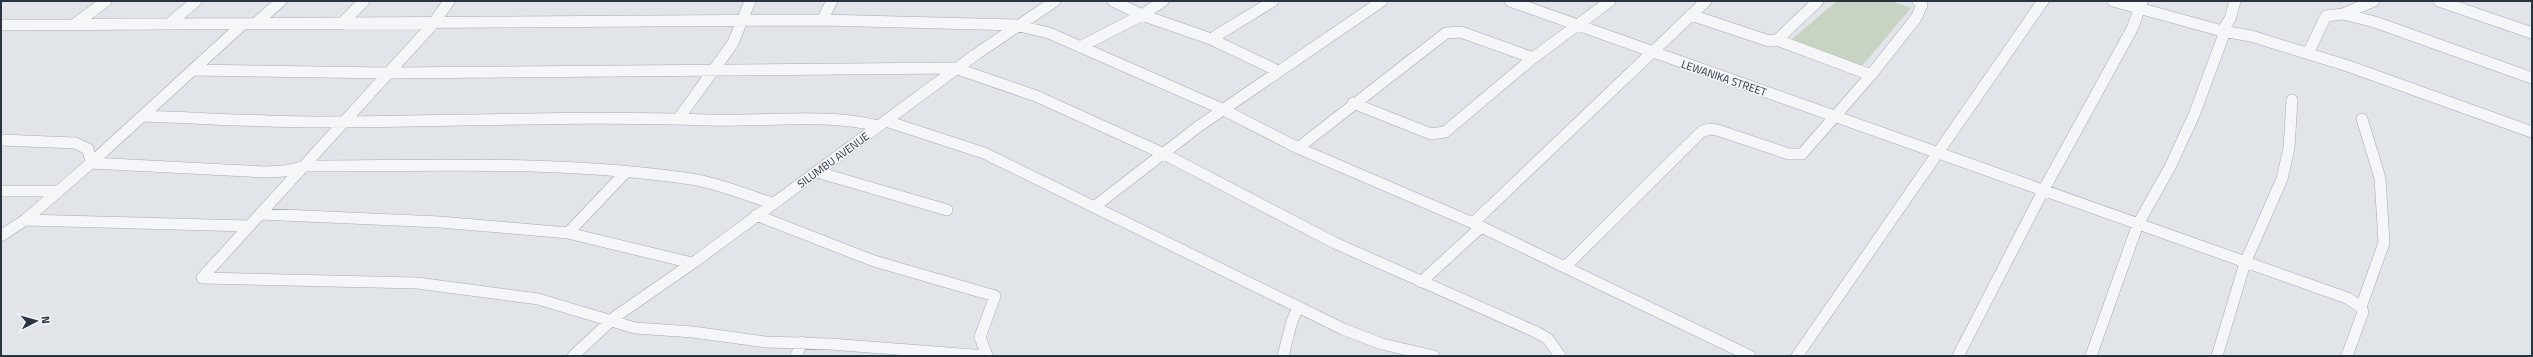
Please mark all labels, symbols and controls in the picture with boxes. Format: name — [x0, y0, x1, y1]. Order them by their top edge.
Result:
street label: LEWANIKA STREET — [1679, 56, 1769, 100]
street label: SILUMBU AVENUE — [794, 128, 872, 192]
north arrow — [16, 301, 56, 341]
text: N — [38, 315, 54, 325]

